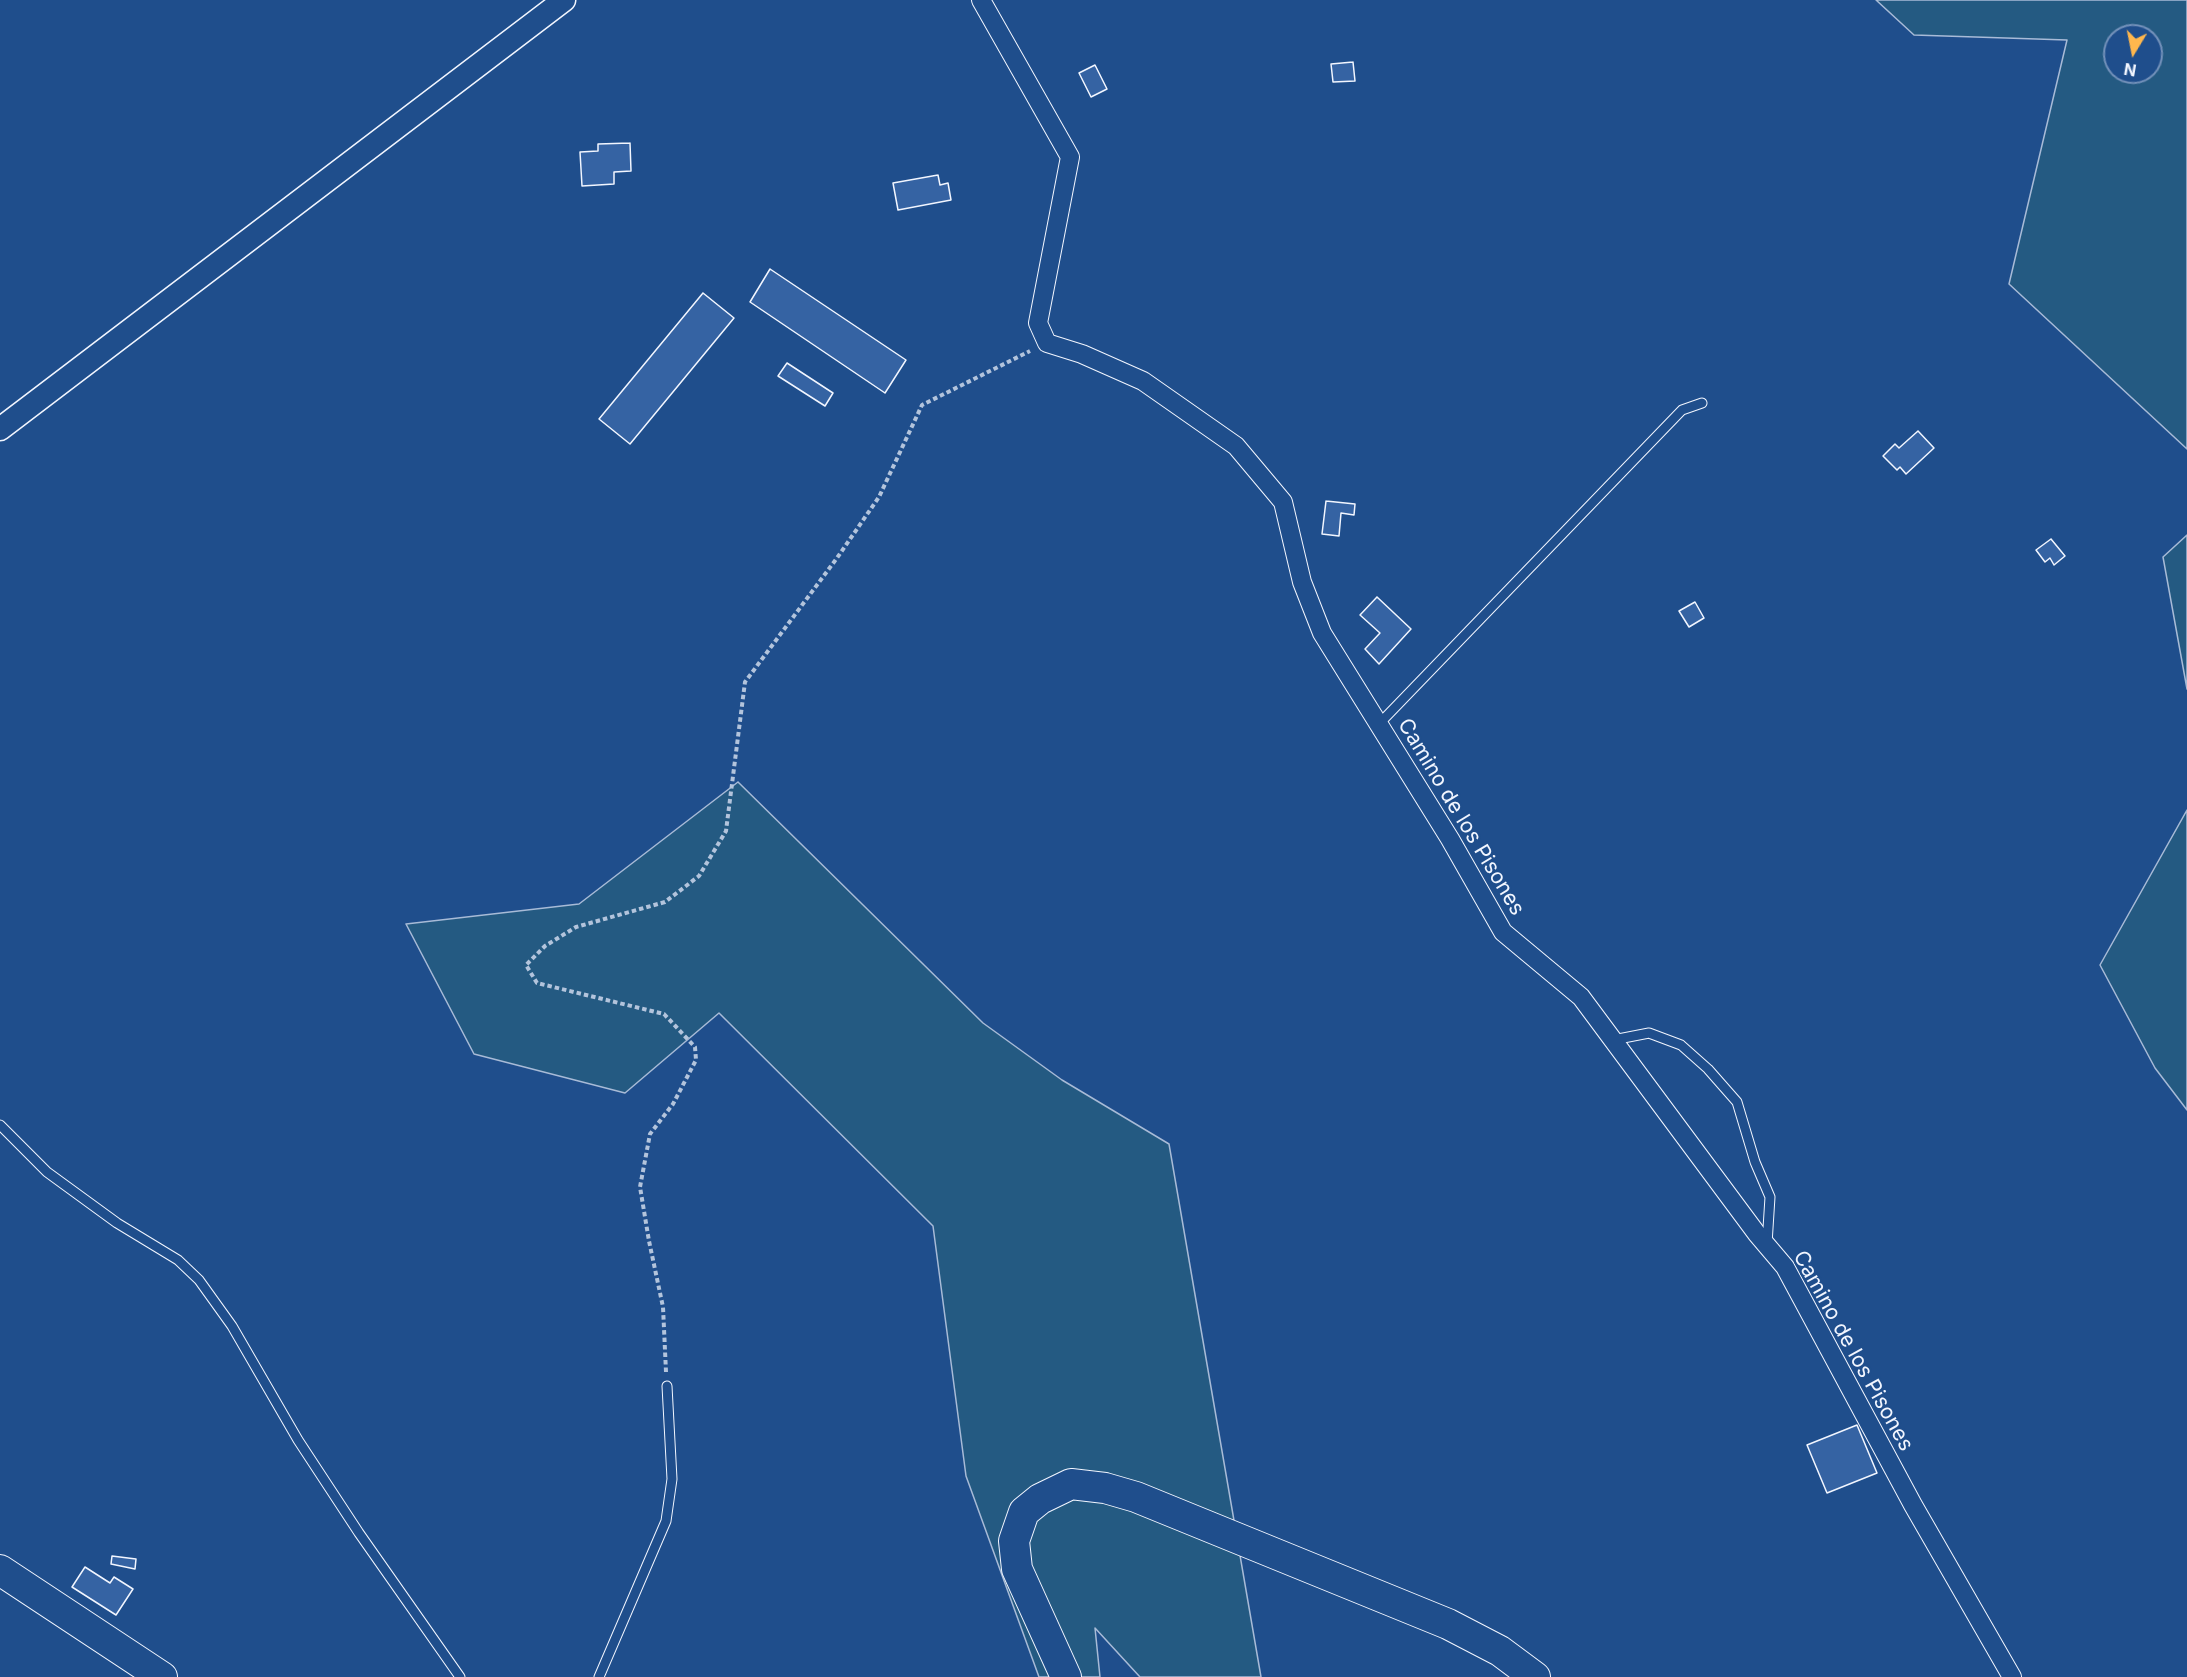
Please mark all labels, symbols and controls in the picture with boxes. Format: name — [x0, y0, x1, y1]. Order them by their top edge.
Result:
north arrow — [2103, 24, 2163, 84]
text: N — [2122, 59, 2138, 81]
street label: Camino de los Pisones — [1392, 714, 1530, 920]
street label: Camino de los Pisones — [1787, 1246, 1919, 1456]

